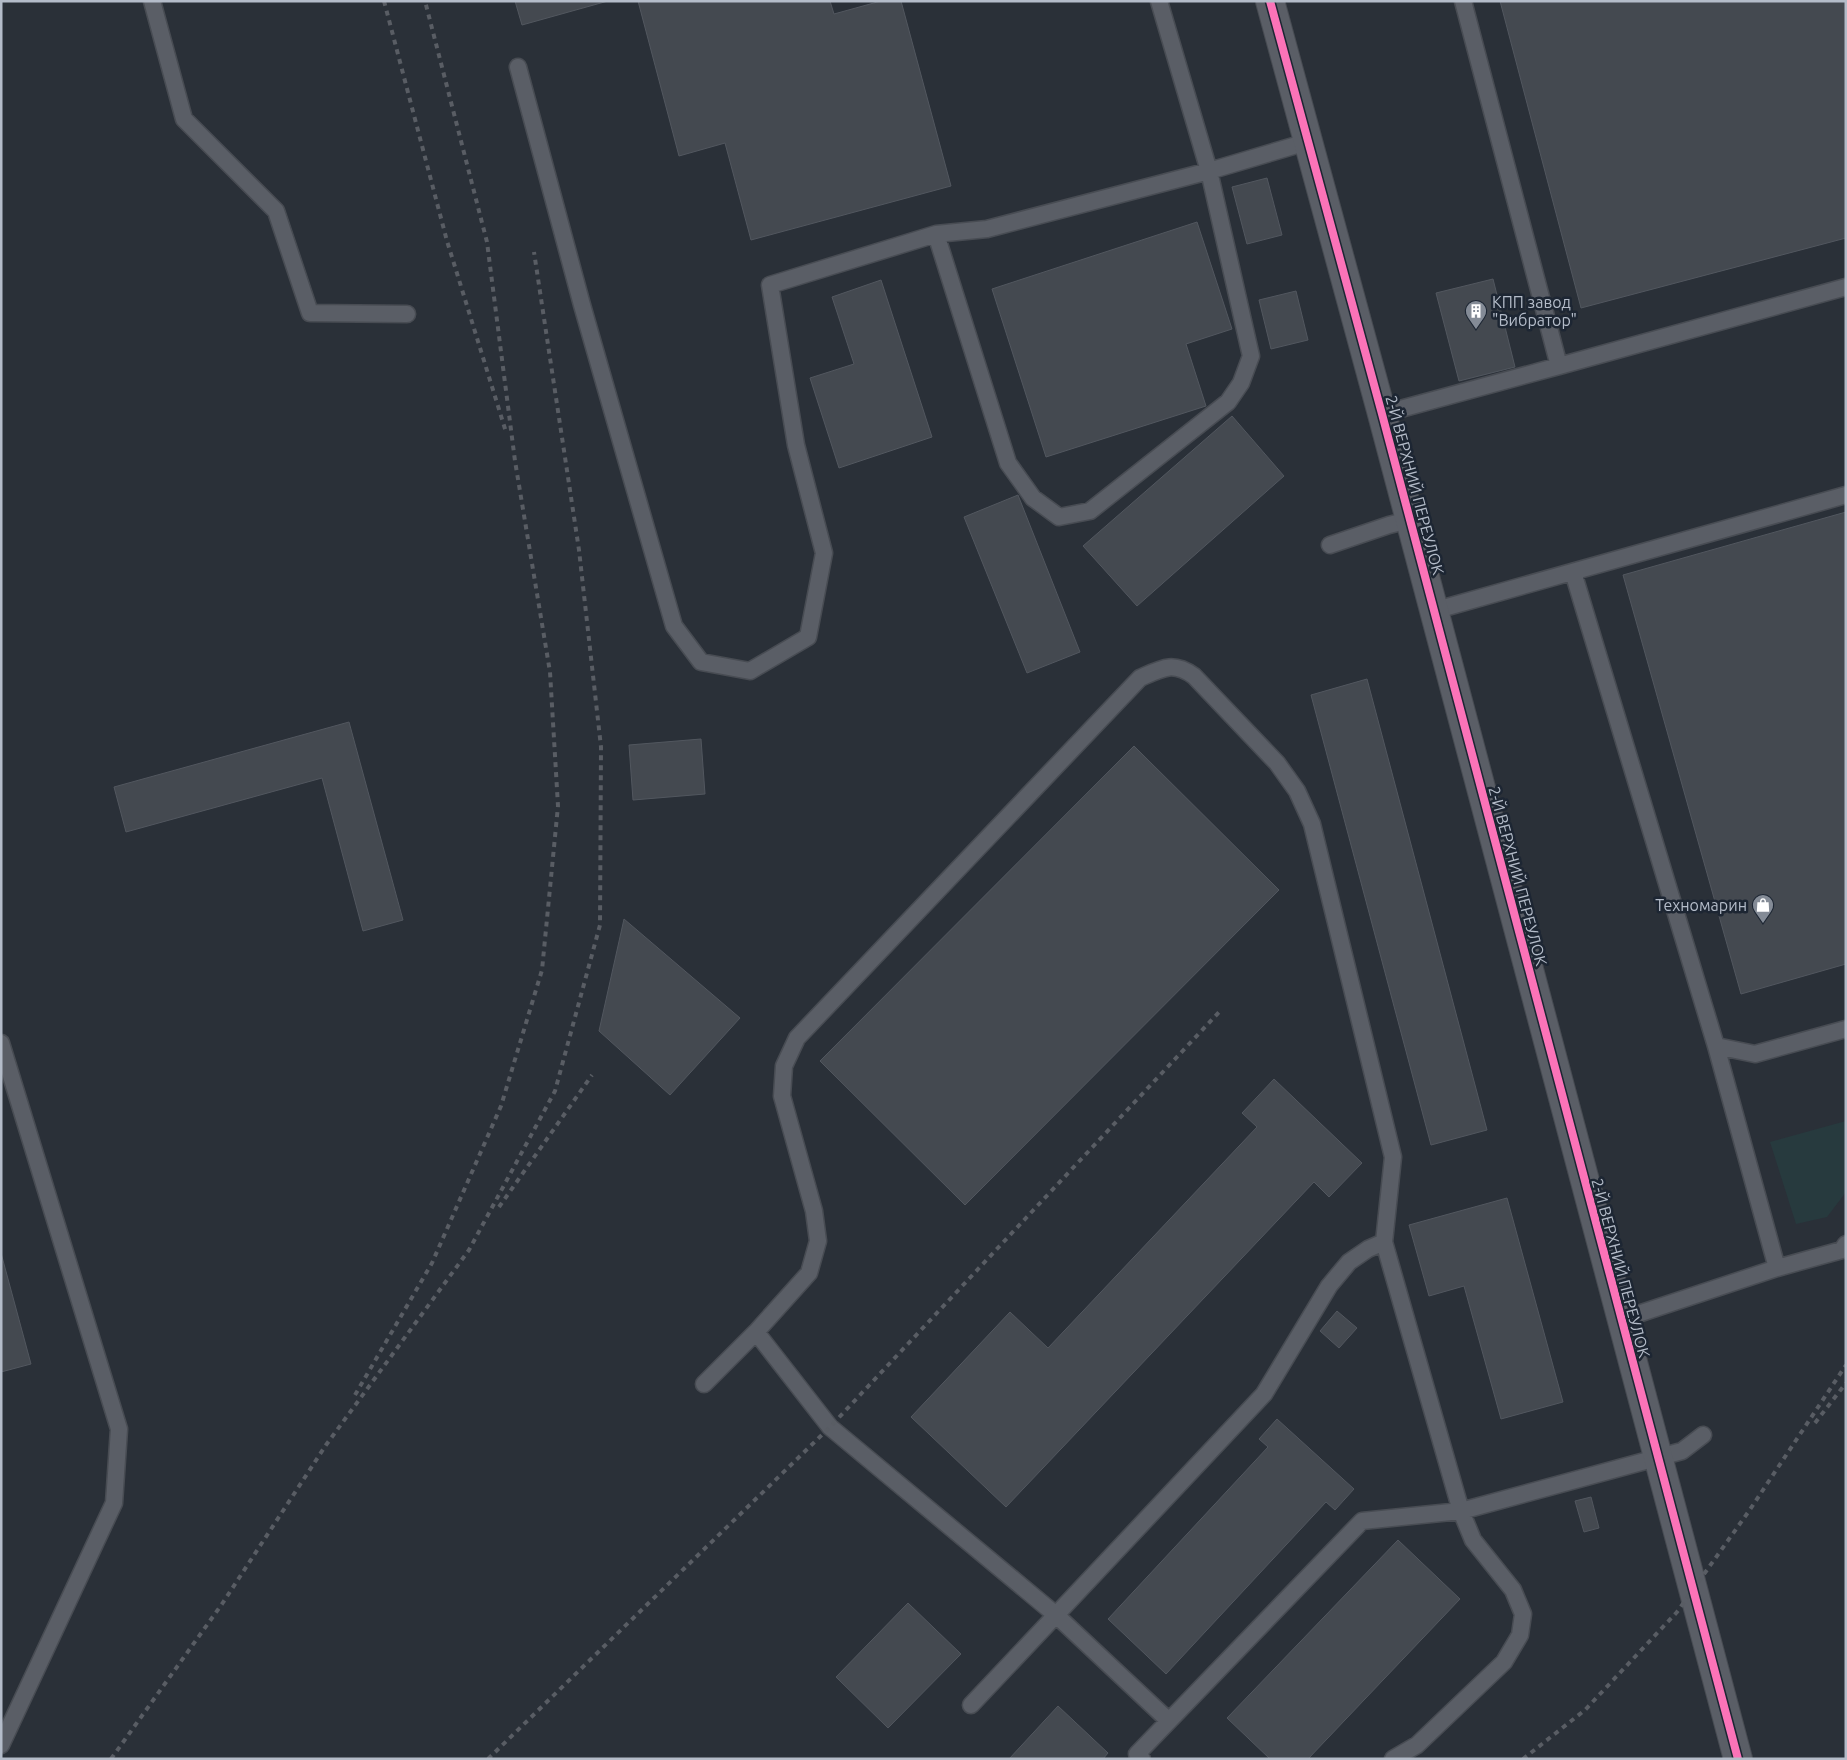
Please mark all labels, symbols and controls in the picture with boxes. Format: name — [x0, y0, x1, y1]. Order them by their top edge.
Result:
place label: КПП завод "Вибратор" — [1492, 293, 1577, 329]
building icon: КПП завод "Вибратор" — [1464, 299, 1488, 330]
street label: 2-Й ВЕРХНИЙ ПЕРЕУЛОК — [1382, 393, 1449, 577]
street label: 2-Й ВЕРХНИЙ ПЕРЕУЛОК — [1485, 784, 1552, 968]
shop icon: Техномарин — [1751, 893, 1775, 924]
place label: Техномарин — [1655, 896, 1747, 914]
street label: 2-Й ВЕРХНИЙ ПЕРЕУЛОК — [1588, 1176, 1655, 1360]

